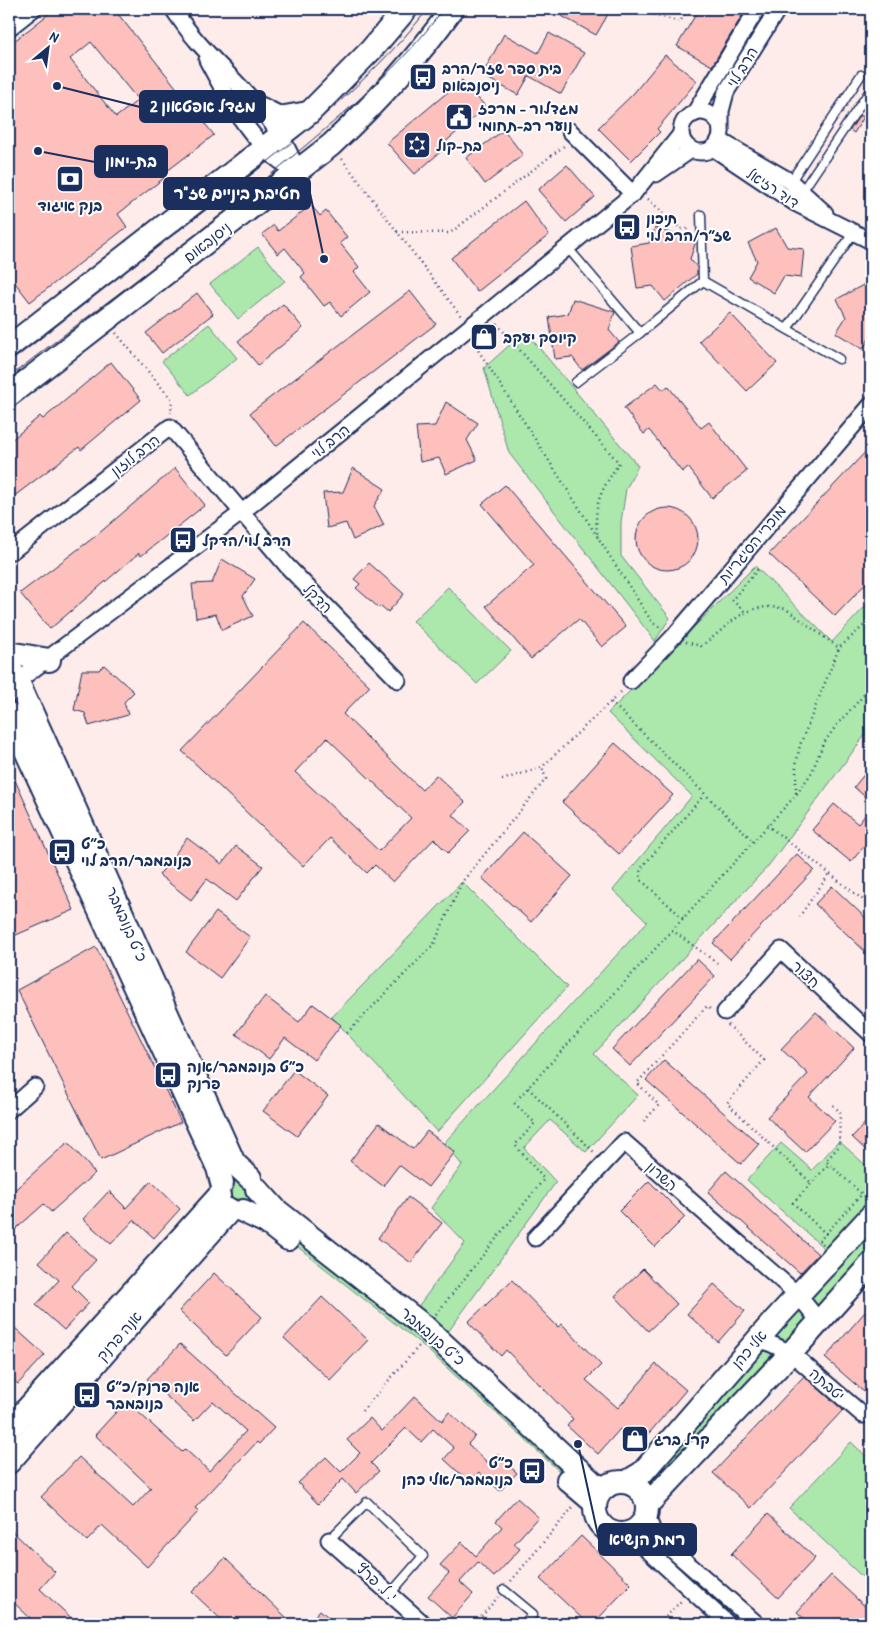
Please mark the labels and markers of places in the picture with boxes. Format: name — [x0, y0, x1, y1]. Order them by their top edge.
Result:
place label: בית ספר שזר/הרב ניסנבאום — [441, 58, 562, 96]
bus stop icon: בית ספר שזר/הרב ניסנבאום — [408, 62, 438, 92]
callout: מגדל אפטאון 2 — [140, 91, 265, 122]
place label: מגדלור – מרכז נוער רב-תחומי — [478, 98, 579, 136]
public building icon: מגדלור – מרכז נוער רב-תחומי — [444, 102, 474, 132]
synagogue icon: בת-קול — [402, 130, 432, 160]
place label: בת-קול — [436, 135, 482, 156]
callout: בת-ימון — [95, 146, 167, 177]
bank icon: בנק איגוד — [55, 164, 85, 194]
callout: חטיבת ביניים שז"ר — [164, 178, 310, 209]
place label: בנק איגוד — [37, 195, 103, 216]
place label: תיכון שז״ר/הרב לוי — [646, 208, 731, 246]
bus stop icon: תיכון שז״ר/הרב לוי — [612, 212, 642, 242]
shop icon: קיוסק יעקב — [469, 322, 499, 352]
place label: קיוסק יעקב — [503, 327, 577, 348]
bus stop icon: הרב לוי/הדקל — [168, 525, 198, 555]
place label: הרב לוי/הדקל — [202, 530, 291, 551]
place label: כ״ט בנובמבר/הרב לוי — [81, 833, 192, 871]
bus stop icon: כ״ט בנובמבר/הרב לוי — [47, 837, 77, 867]
place label: כ״ט בנובמבר/אנה פרנק — [187, 1056, 304, 1094]
bus stop icon: כ״ט בנובמבר/אנה פרנק — [153, 1060, 183, 1090]
place label: אנה פרנק/כ״ט בנובמבר — [106, 1376, 200, 1414]
bus stop icon: אנה פרנק/כ״ט בנובמבר — [72, 1380, 102, 1410]
shop icon: קרל ברג — [620, 1424, 650, 1454]
place label: קרל ברג — [654, 1429, 710, 1450]
place label: כ״ט בנובמבר/אלי כהן — [402, 1452, 513, 1490]
bus stop icon: כ״ט בנובמבר/אלי כהן — [517, 1456, 547, 1486]
callout: רמת הנשיא — [599, 1524, 696, 1555]

